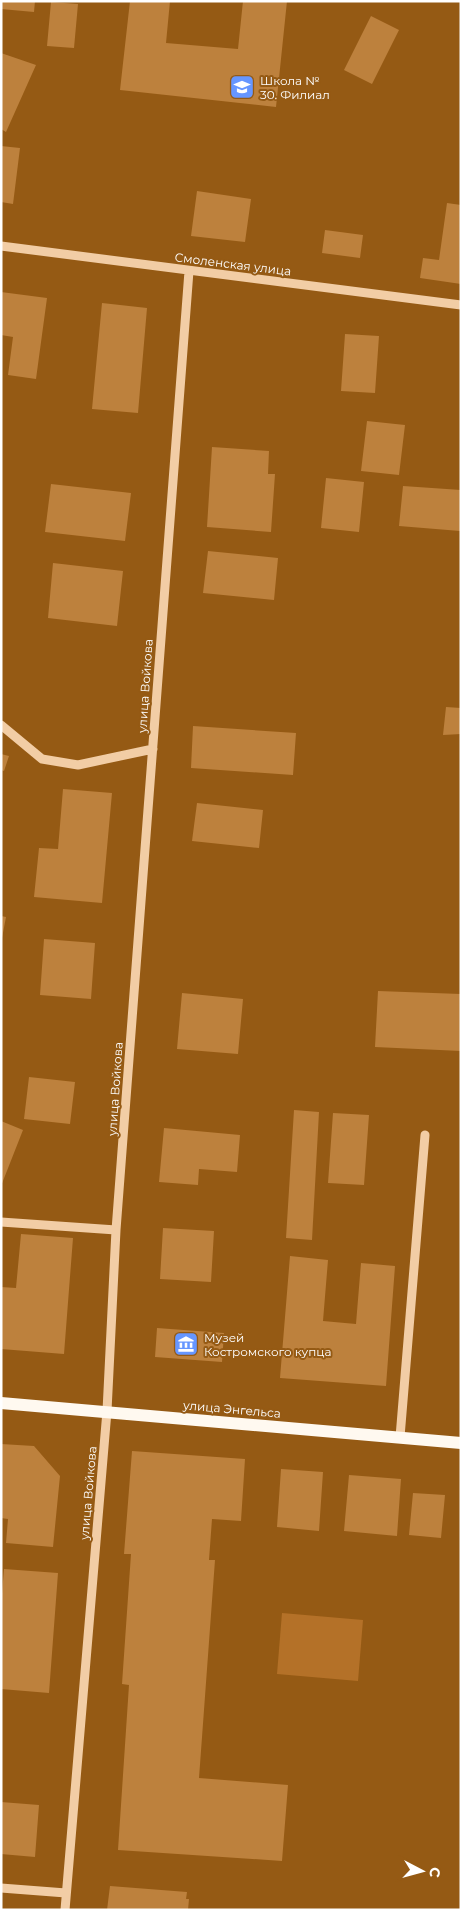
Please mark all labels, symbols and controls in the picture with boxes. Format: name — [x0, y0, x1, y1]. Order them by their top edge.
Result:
place label: Школа № 30. Филиал — [260, 73, 330, 102]
school or university icon: Школа № 30. Филиал — [229, 74, 255, 100]
street label: Смоленская улица — [174, 249, 292, 279]
street label: улица Войкова — [134, 638, 156, 734]
street label: улица Войкова — [104, 1041, 126, 1137]
place label: Музей Костромского купца — [204, 1330, 331, 1359]
museum icon: Музей Костромского купца — [173, 1331, 199, 1357]
street label: улица Энгельса — [182, 1397, 281, 1421]
street label: улица Войкова — [76, 1445, 100, 1542]
north arrow — [397, 1846, 447, 1896]
text: С — [425, 1866, 444, 1878]

